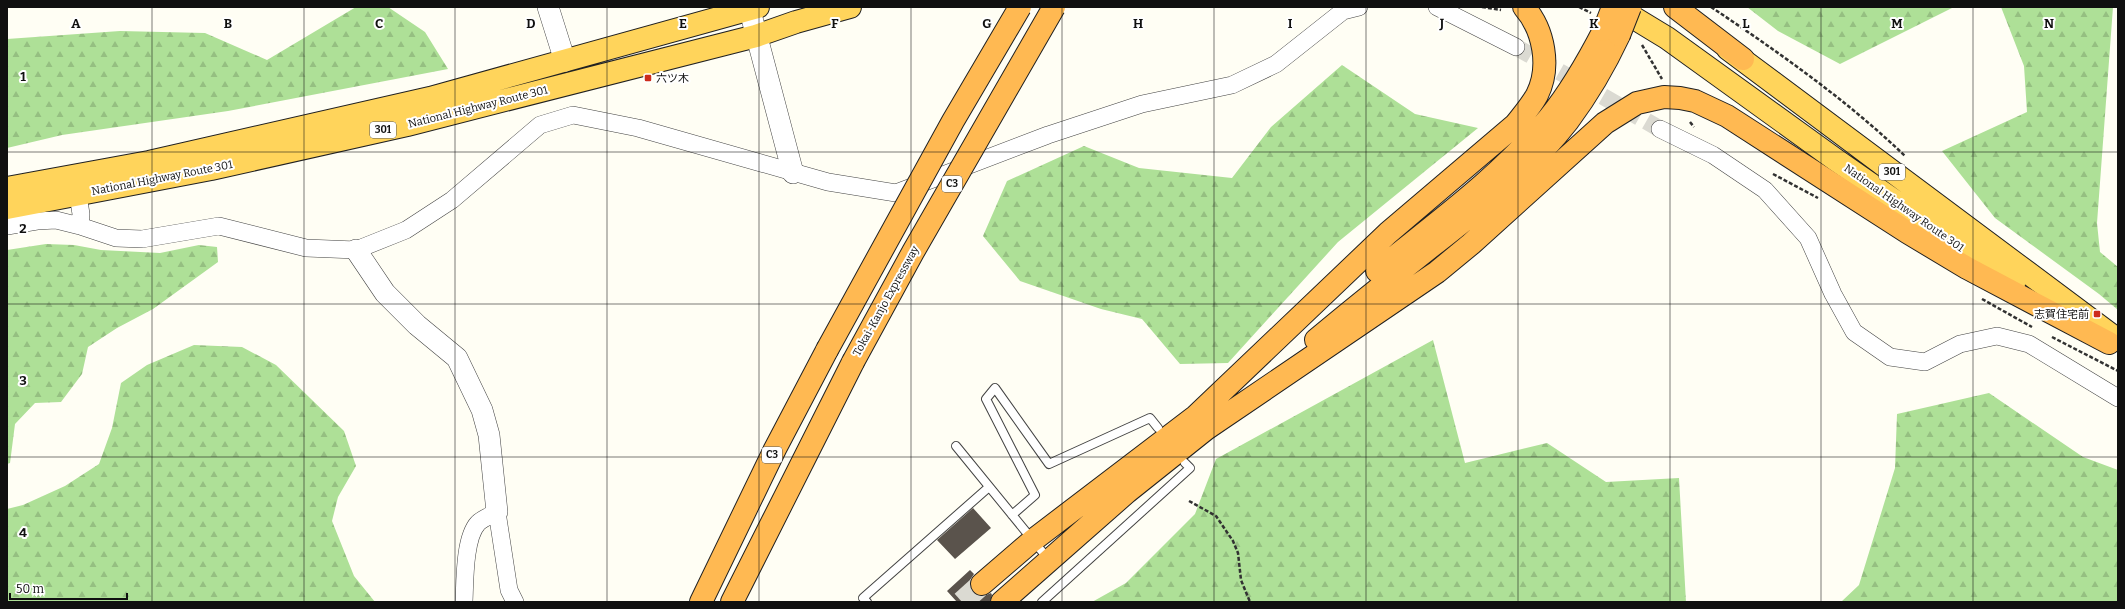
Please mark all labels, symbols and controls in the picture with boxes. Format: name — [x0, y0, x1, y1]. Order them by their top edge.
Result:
text: A — [71, 16, 81, 31]
text: B — [224, 16, 232, 31]
text: C — [375, 16, 383, 31]
text: D — [526, 16, 536, 31]
text: E — [679, 16, 687, 31]
text: F — [831, 16, 839, 31]
text: G — [982, 16, 992, 31]
text: H — [1133, 16, 1143, 31]
text: I — [1288, 16, 1293, 31]
text: J — [1439, 16, 1445, 31]
text: K — [1589, 16, 1599, 31]
text: L — [1742, 16, 1750, 31]
text: M — [1891, 16, 1903, 31]
text: N — [2044, 16, 2054, 31]
text: 1 — [20, 69, 26, 84]
place label: 六ツ木 — [656, 72, 689, 85]
marker: 六ツ木 — [643, 73, 653, 83]
street label: National Highway Route 301 — [407, 83, 550, 131]
road number: 301 — [370, 122, 396, 138]
street label: National Highway Route 301 — [90, 158, 234, 198]
street label: National Highway Route 301 — [1842, 162, 1967, 255]
road number: 301 — [1879, 164, 1905, 180]
road number: C3 — [942, 176, 962, 192]
text: 2 — [19, 221, 27, 236]
street label: Tokai-Kanjo Expressway — [850, 243, 922, 359]
place label: 志賀住宅前 — [2034, 308, 2089, 321]
marker: 志賀住宅前 — [2092, 309, 2102, 319]
text: 3 — [19, 373, 27, 388]
road number: C3 — [762, 447, 782, 463]
text: 4 — [19, 525, 27, 540]
scale bar — [10, 575, 127, 601]
text: 50 m — [16, 582, 45, 596]

